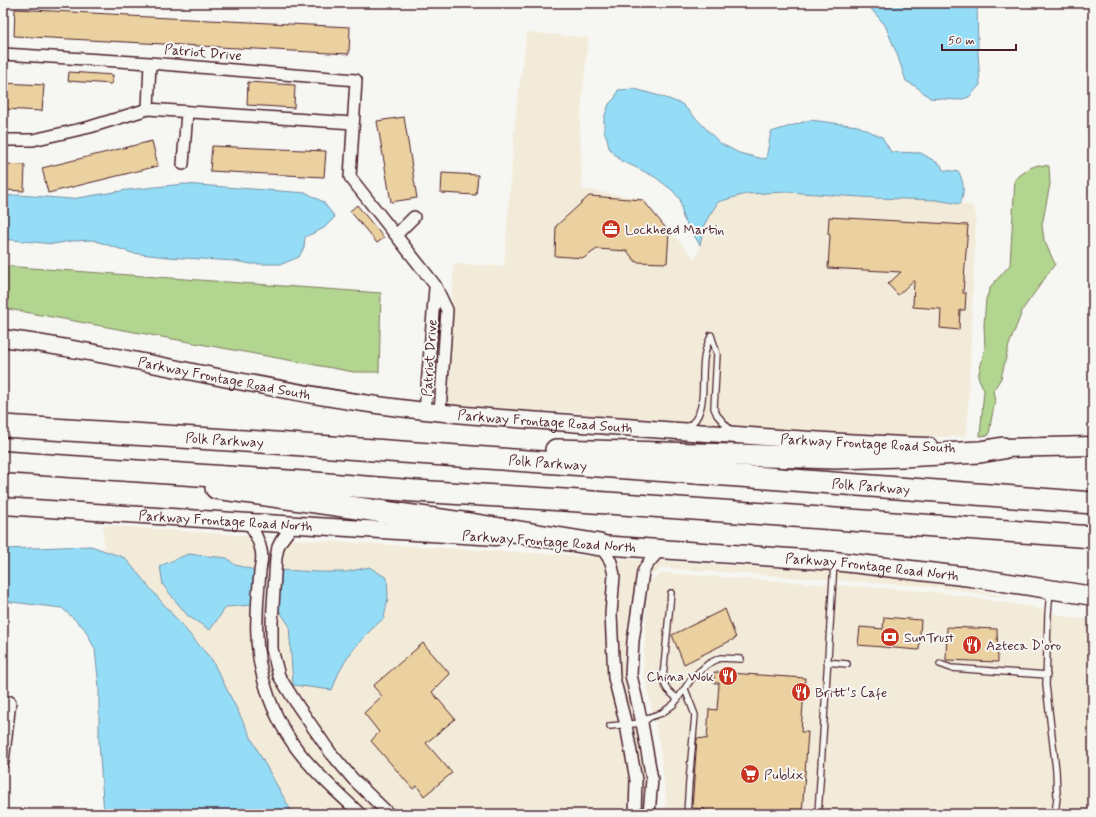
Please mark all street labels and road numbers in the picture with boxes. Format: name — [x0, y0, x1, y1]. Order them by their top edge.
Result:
street label: Patriot Drive — [163, 41, 242, 65]
street label: Patriot Drive — [418, 319, 442, 397]
street label: Parkway Frontage Road South — [136, 353, 312, 404]
street label: Parkway Frontage Road South — [457, 406, 633, 438]
street label: Polk Parkway — [185, 429, 264, 452]
street label: Parkway Frontage Road South — [780, 430, 956, 459]
street label: Polk Parkway — [508, 452, 587, 475]
street label: Polk Parkway — [831, 475, 911, 499]
street label: Parkway Frontage Road North — [138, 507, 313, 536]
street label: Parkway Frontage Road North — [461, 527, 637, 558]
street label: Parkway Frontage Road North — [785, 550, 960, 586]

